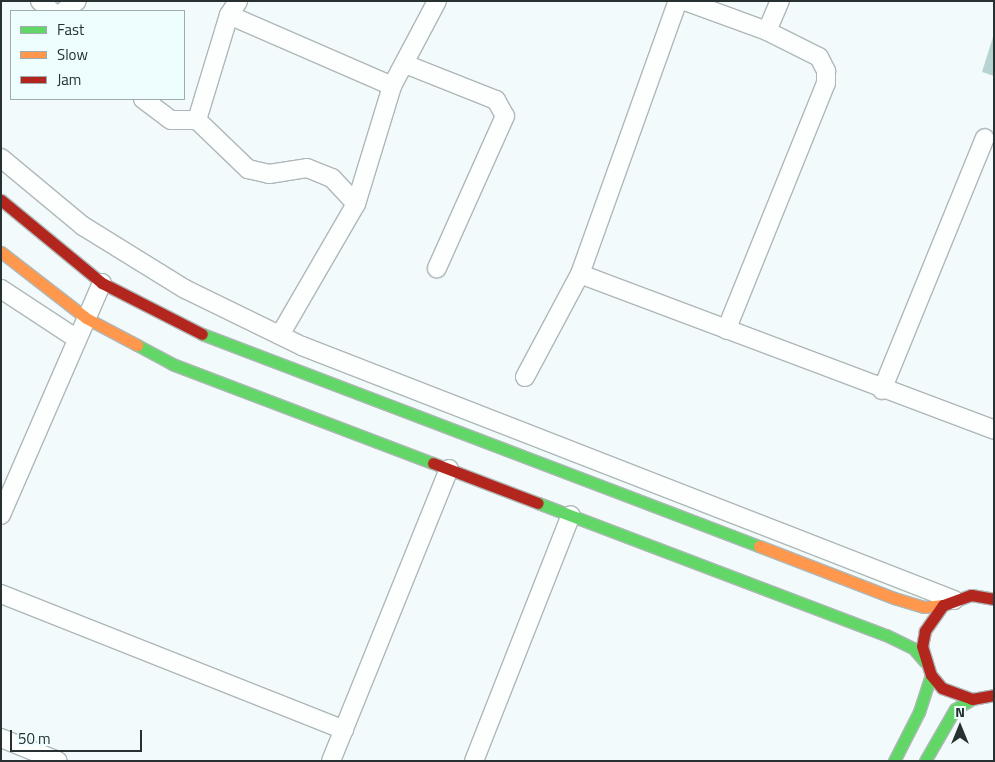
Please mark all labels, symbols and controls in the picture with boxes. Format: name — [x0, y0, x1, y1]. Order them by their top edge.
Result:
legend — [10, 10, 185, 100]
text: Fast — [57, 18, 84, 41]
text: Slow — [57, 43, 88, 66]
text: Jam — [57, 68, 81, 91]
text: N — [955, 701, 965, 722]
north arrow — [935, 702, 985, 752]
scale bar — [12, 720, 145, 752]
text: 50 m — [18, 727, 51, 750]

